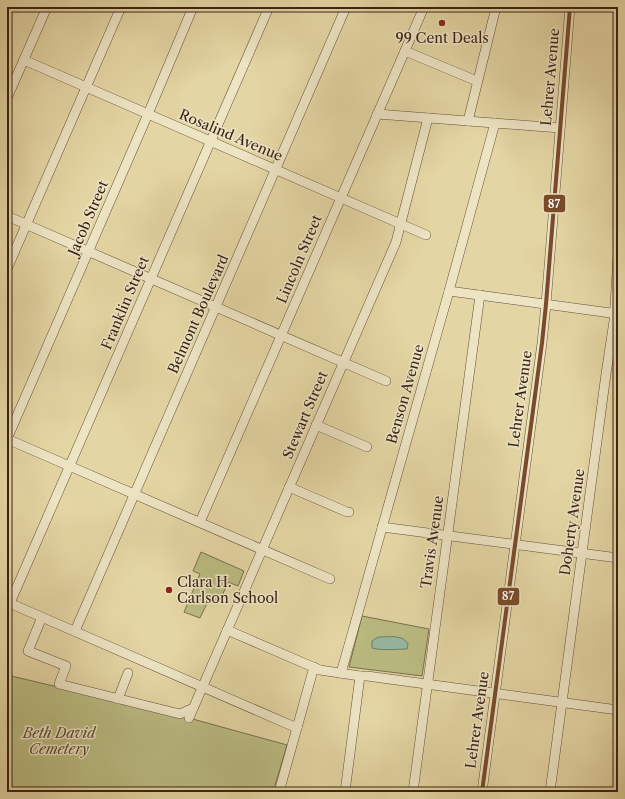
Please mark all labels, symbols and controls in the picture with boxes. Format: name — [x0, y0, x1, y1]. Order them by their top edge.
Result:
marker: 99 Cent Deals — [437, 18, 447, 28]
street label: Lehrer Avenue — [537, 27, 563, 127]
place label: 99 Cent Deals — [395, 29, 489, 47]
street label: Rosalind Avenue — [176, 105, 286, 165]
street label: Jacob Street — [63, 178, 112, 260]
line badge: 87 — [543, 194, 566, 213]
text: 87 — [548, 197, 561, 211]
street label: Lincoln Street — [272, 212, 326, 306]
street label: Belmont Boulevard — [164, 251, 233, 376]
street label: Franklin Street — [97, 254, 153, 352]
street label: Benson Avenue — [382, 342, 428, 446]
street label: Lehrer Avenue — [504, 349, 536, 449]
street label: Stewart Street — [278, 368, 332, 462]
street label: Doherty Avenue — [556, 467, 588, 577]
street label: Travis Avenue — [417, 494, 447, 589]
place label: Clara H. Carlson School — [177, 573, 278, 607]
marker: Clara H. Carlson School — [164, 585, 174, 595]
line badge: 87 — [497, 587, 520, 606]
text: 87 — [502, 589, 515, 603]
street label: Lehrer Avenue — [461, 670, 493, 770]
park label: Beth David Cemetery — [22, 724, 97, 758]

